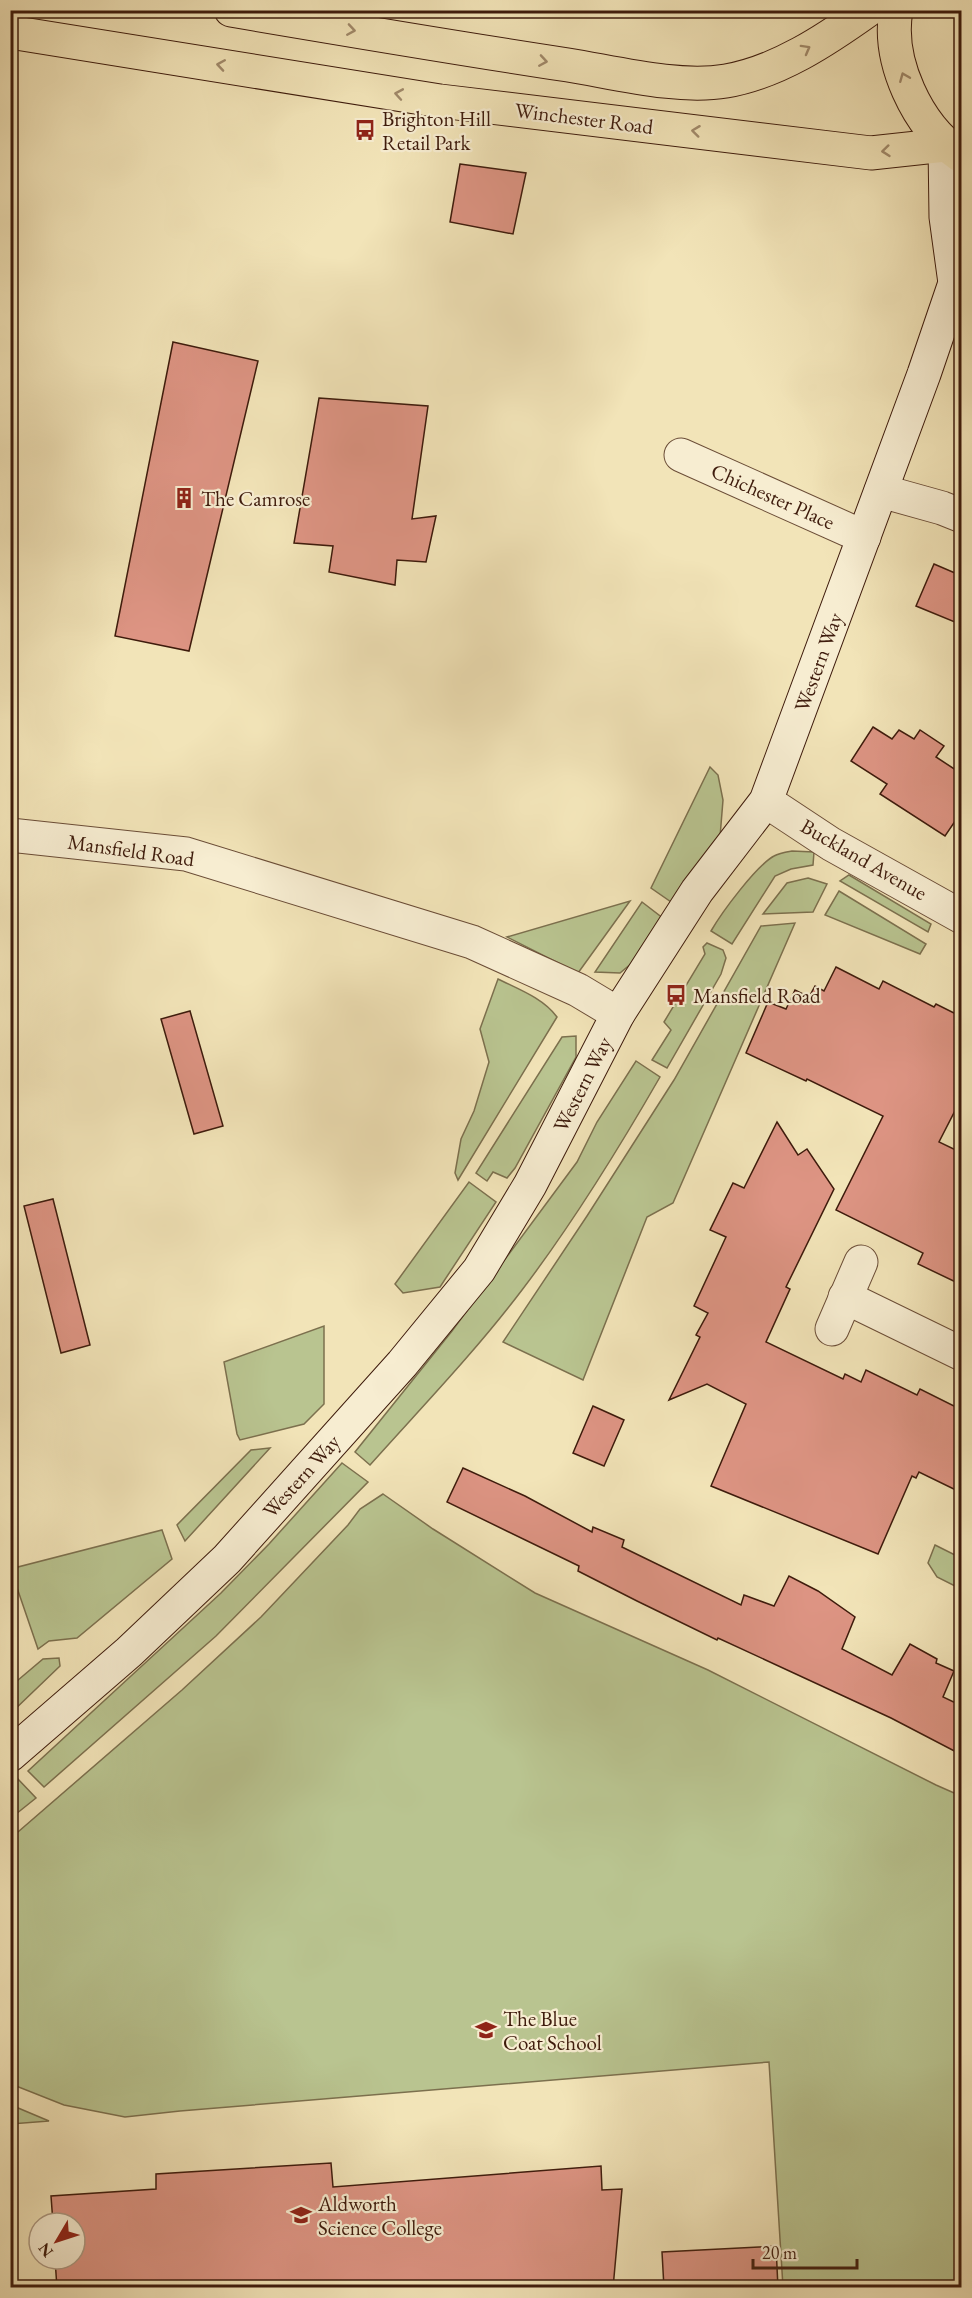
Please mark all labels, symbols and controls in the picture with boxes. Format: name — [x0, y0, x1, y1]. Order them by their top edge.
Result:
one-way arrow — [346, 23, 356, 36]
one-way arrow — [799, 45, 810, 56]
one-way arrow — [539, 55, 548, 67]
one-way arrow — [216, 59, 225, 71]
one-way arrow — [898, 72, 911, 83]
one-way arrow — [394, 88, 403, 100]
street label: Winchester Road — [513, 96, 655, 140]
place label: Brighton Hill Retail Park — [382, 105, 491, 156]
bus stop icon: Brighton Hill Retail Park — [353, 118, 377, 142]
one-way arrow — [692, 125, 701, 138]
one-way arrow — [882, 145, 891, 157]
street label: Chichester Place — [707, 457, 839, 535]
place label: The Camrose — [201, 485, 310, 512]
building icon: The Camrose — [172, 486, 196, 510]
street label: Western Way — [788, 608, 849, 715]
street label: Buckland Avenue — [796, 812, 932, 906]
street label: Mansfield Road — [66, 828, 196, 872]
place label: Mansfield Road — [693, 982, 821, 1009]
bus stop icon: Mansfield Road — [664, 983, 688, 1007]
street label: Western Way — [546, 1031, 618, 1136]
street label: Western Way — [256, 1428, 346, 1524]
place label: The Blue Coat School — [503, 2005, 602, 2056]
school or university icon: The Blue Coat School — [474, 2018, 498, 2042]
place label: Aldworth Science College — [317, 2190, 442, 2241]
school or university icon: Aldworth Science College — [289, 2203, 313, 2227]
north arrow — [27, 2211, 87, 2271]
scale bar — [753, 2232, 856, 2270]
text: N — [33, 2238, 58, 2262]
text: 20 m — [762, 2241, 797, 2264]

